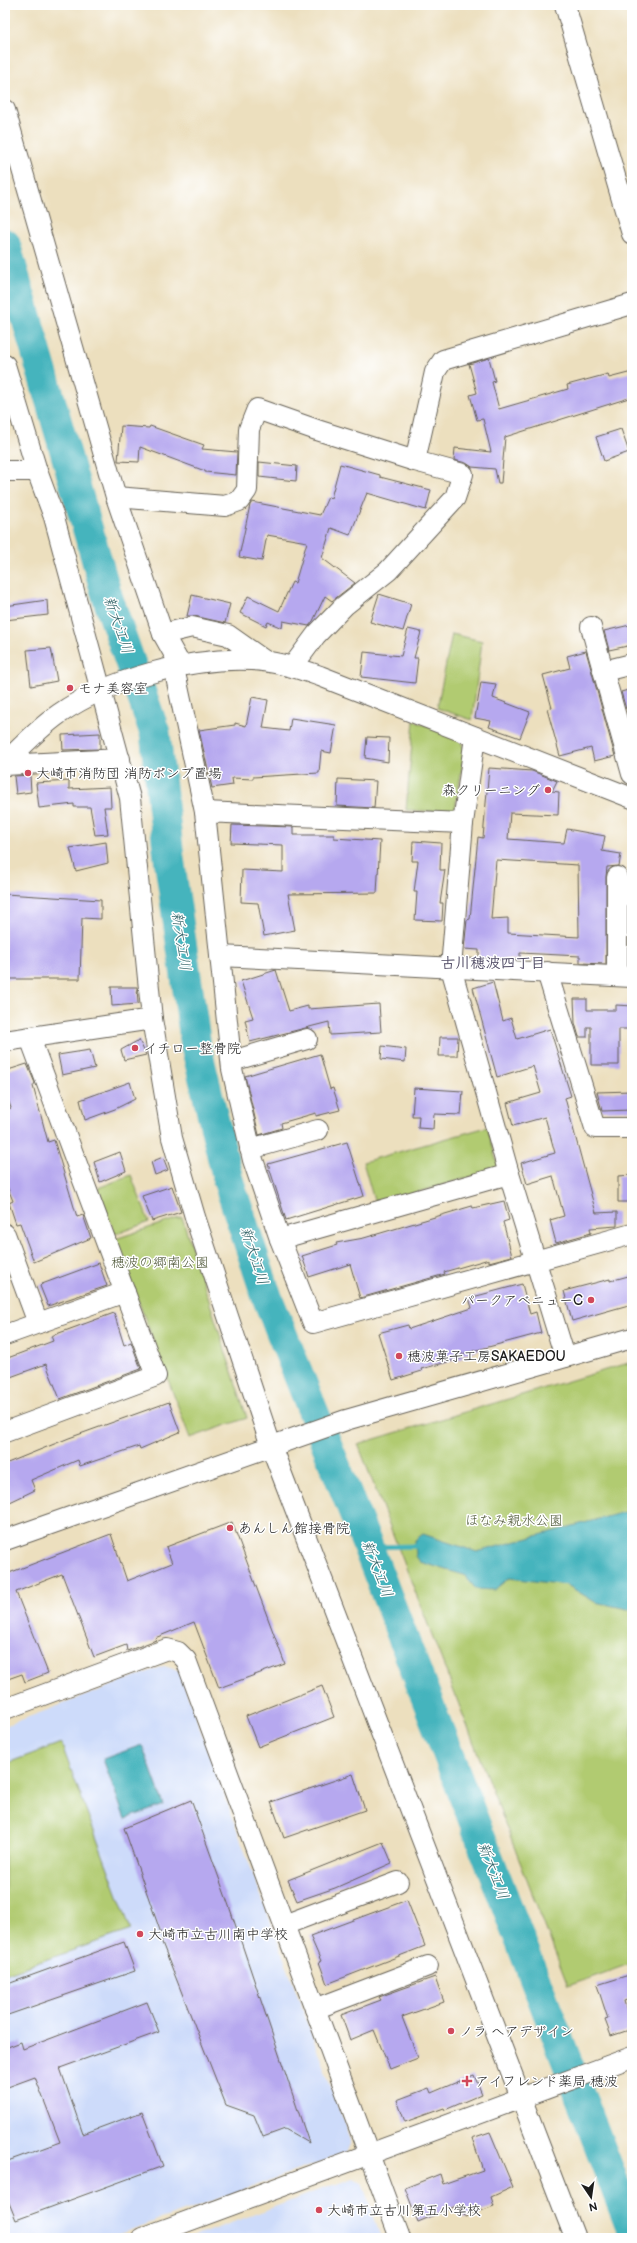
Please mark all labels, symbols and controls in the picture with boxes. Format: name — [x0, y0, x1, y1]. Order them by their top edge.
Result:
water label: 新大江川 — [99, 594, 137, 656]
place label: モナ美容室 — [78, 680, 148, 697]
marker: モナ美容室 — [65, 683, 75, 693]
place label: 大崎市消防団 消防ポンプ置場 — [36, 765, 222, 782]
marker: 大崎市消防団 消防ポンプ置場 — [23, 768, 33, 778]
place label: 森クリーニング — [442, 782, 540, 799]
marker: 森クリーニング — [543, 785, 553, 795]
water label: 新大江川 — [167, 910, 195, 972]
district label: 古川穂波四丁目 — [440, 954, 546, 973]
place label: イチロー整骨院 — [143, 1040, 241, 1057]
marker: イチロー整骨院 — [130, 1043, 140, 1053]
water label: 新大江川 — [236, 1225, 272, 1287]
park label: 穂波の郷南公園 — [111, 1254, 209, 1271]
place label: パークアベニューC — [461, 1292, 583, 1309]
marker: パークアベニューC — [586, 1295, 596, 1305]
place label: 穂波菓子工房SAKAEDOU — [407, 1348, 566, 1365]
marker: 穂波菓子工房SAKAEDOU — [394, 1351, 404, 1361]
park label: ほなみ親水公園 — [465, 1512, 563, 1529]
place label: あんしん館接骨院 — [238, 1520, 350, 1537]
marker: あんしん館接骨院 — [225, 1523, 235, 1533]
water label: 新大江川 — [357, 1538, 397, 1600]
water label: 新大江川 — [473, 1840, 513, 1902]
place label: 大崎市立古川南中学校 — [148, 1926, 288, 1943]
marker: 大崎市立古川南中学校 — [135, 1929, 145, 1939]
place label: ノラ ヘアデザイン — [459, 2023, 574, 2040]
marker: ノラ ヘアデザイン — [446, 2026, 456, 2036]
place label: アイフレンド薬局 穂波 — [475, 2073, 618, 2090]
marker: アイフレンド薬局 穂波 — [462, 2076, 472, 2086]
north arrow — [571, 2177, 611, 2217]
text: N — [588, 2199, 599, 2214]
place label: 大崎市立古川第五小学校 — [327, 2202, 481, 2219]
marker: 大崎市立古川第五小学校 — [314, 2205, 324, 2215]

